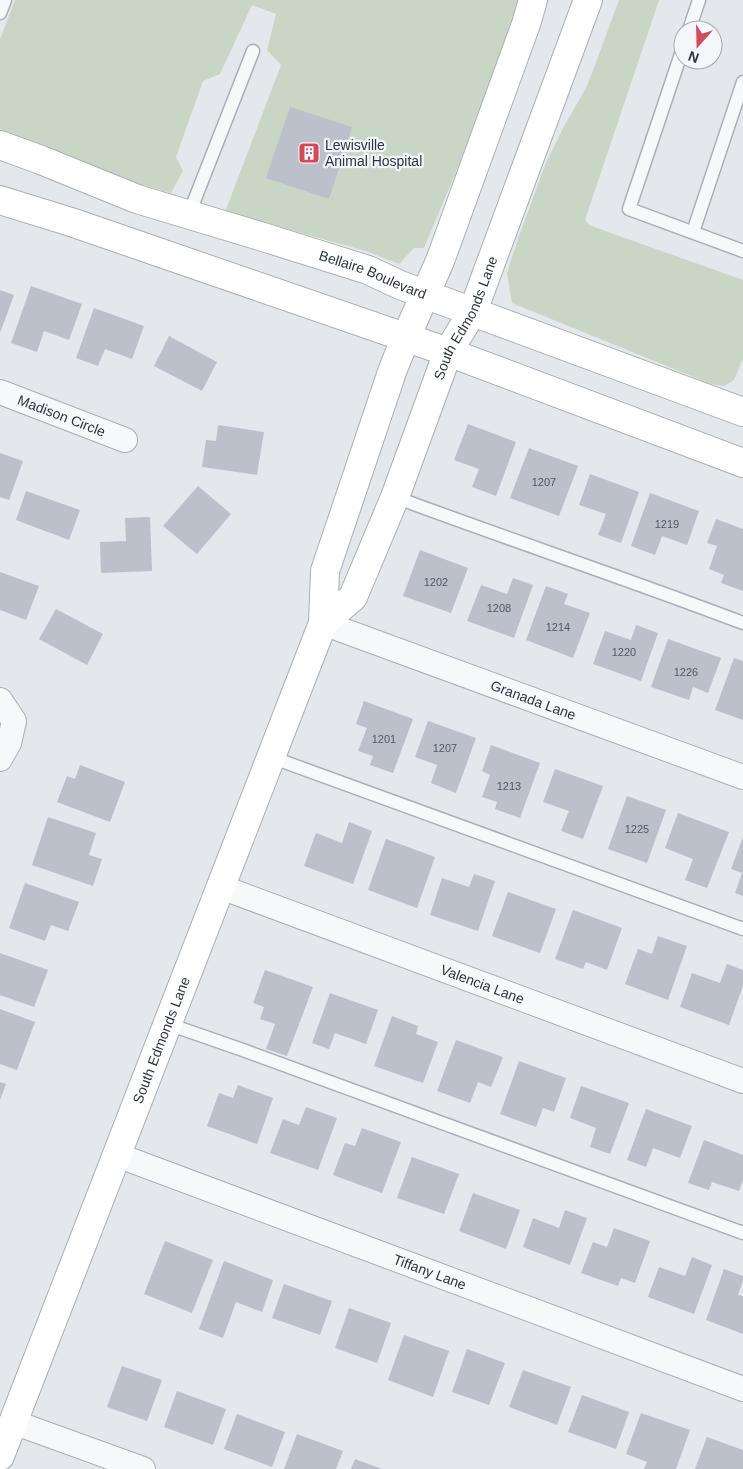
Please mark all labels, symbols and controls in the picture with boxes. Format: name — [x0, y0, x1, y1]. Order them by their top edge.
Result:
north arrow — [673, 20, 723, 70]
text: N — [686, 48, 701, 66]
place label: Lewisville Animal Hospital — [325, 137, 422, 169]
building icon: Lewisville Animal Hospital — [297, 141, 321, 165]
street label: Bellaire Boulevard — [317, 247, 429, 302]
street label: South Edmonds Lane — [431, 254, 501, 382]
street label: Madison Circle — [15, 392, 108, 440]
house number: 1207 — [532, 476, 556, 488]
house number: 1219 — [655, 518, 679, 530]
house number: 1202 — [424, 576, 448, 588]
house number: 1208 — [487, 602, 511, 614]
house number: 1214 — [546, 621, 570, 633]
house number: 1220 — [612, 646, 636, 658]
house number: 1226 — [674, 666, 698, 678]
street label: Granada Lane — [488, 677, 578, 723]
house number: 1201 — [372, 733, 396, 745]
house number: 1207 — [433, 742, 457, 754]
house number: 1213 — [497, 780, 521, 792]
house number: 1225 — [625, 823, 649, 835]
street label: Valencia Lane — [439, 961, 527, 1007]
street label: South Edmonds Lane — [129, 974, 193, 1106]
street label: Tiffany Lane — [391, 1251, 469, 1293]

